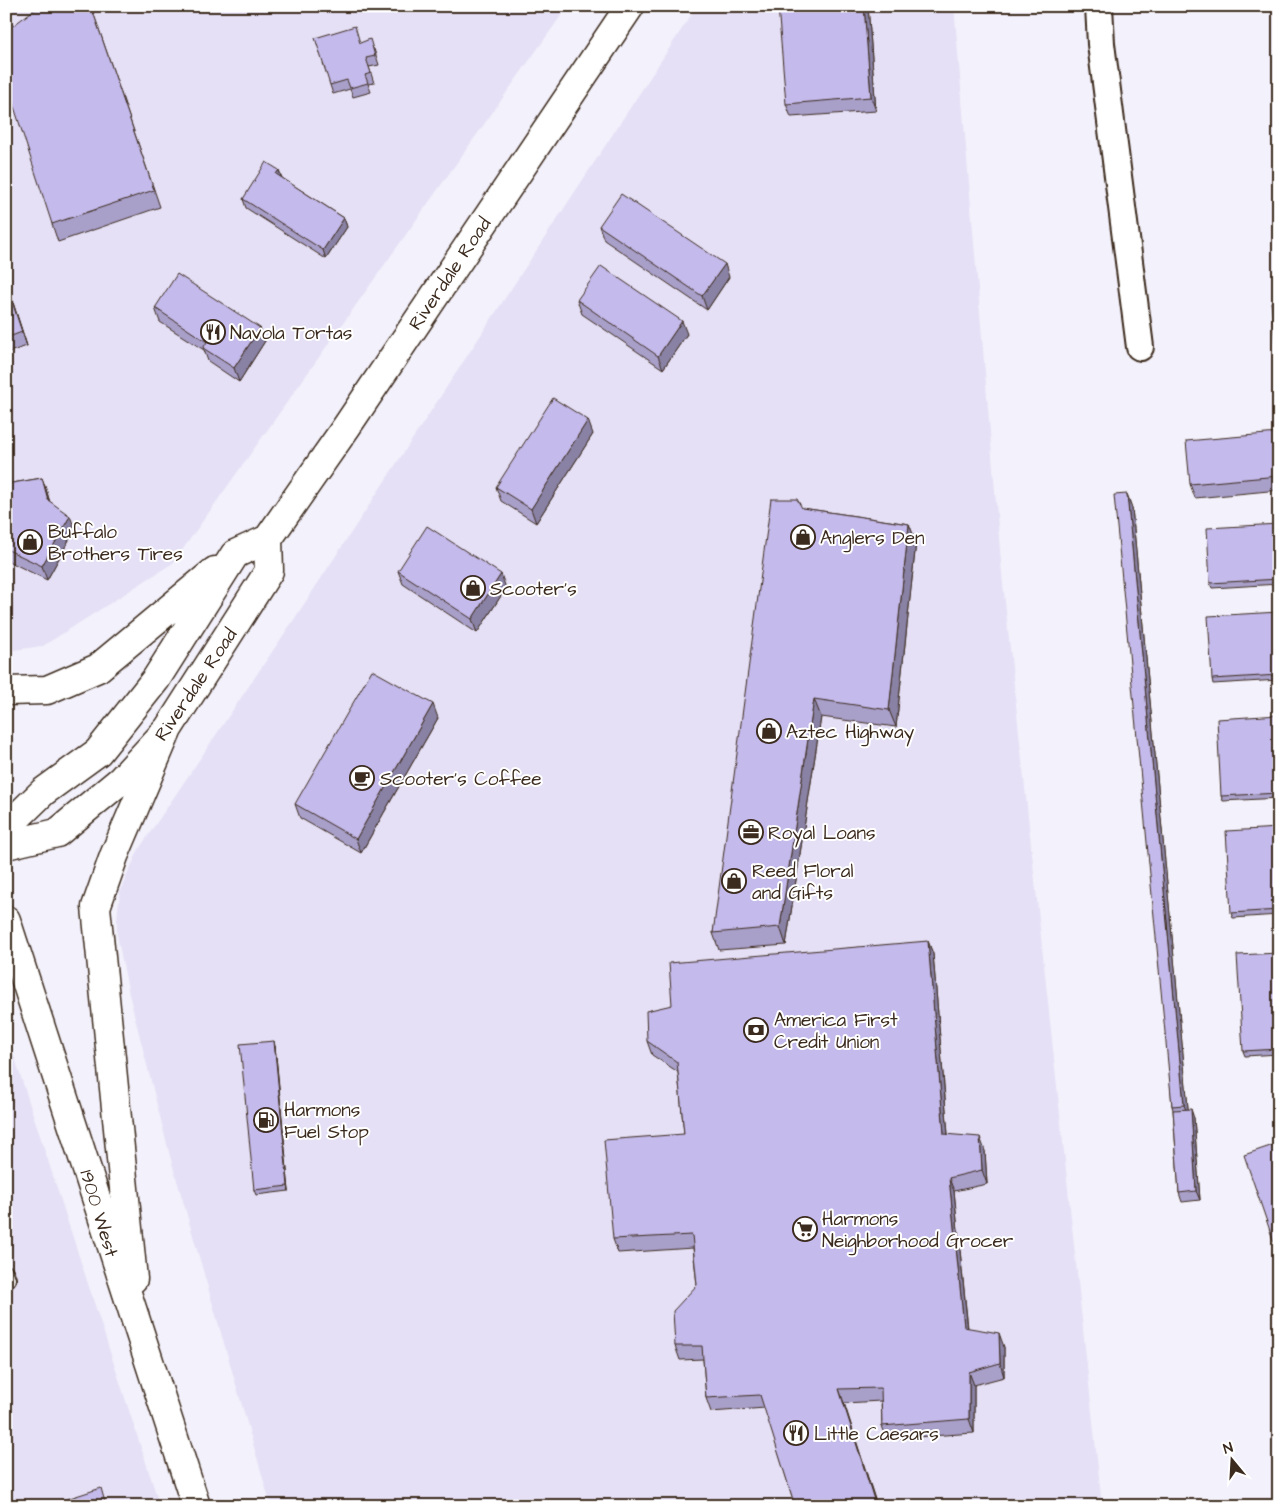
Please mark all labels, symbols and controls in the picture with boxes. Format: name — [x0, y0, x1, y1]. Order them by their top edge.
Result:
street label: Riverdale Road — [402, 212, 498, 336]
restaurant icon: Navola Tortas — [200, 319, 226, 345]
place label: Navola Tortas — [230, 320, 352, 347]
place label: Buffalo Brothers Tires — [48, 519, 183, 568]
shop icon: Anglers Den — [790, 524, 816, 550]
place label: Anglers Den — [820, 525, 924, 553]
shop icon: Buffalo Brothers Tires — [17, 529, 43, 555]
shop icon: Scooter's — [460, 575, 486, 601]
place label: Scooter's — [490, 576, 577, 603]
street label: Riverdale Road — [148, 623, 244, 747]
shop icon: Aztec Highway — [756, 718, 782, 744]
place label: Aztec Highway — [786, 719, 915, 747]
cafe icon: Scooter's Coffee — [349, 765, 375, 791]
place label: Scooter's Coffee — [380, 766, 542, 793]
office icon: Royal Loans — [738, 819, 764, 845]
place label: Royal Loans — [768, 820, 875, 848]
place label: Reed Floral and Gifts — [752, 858, 853, 907]
shop icon: Reed Floral and Gifts — [721, 868, 747, 894]
place label: America First Credit Union — [774, 1007, 898, 1056]
bank icon: America First Credit Union — [743, 1017, 769, 1043]
place label: Harmons Fuel Stop — [284, 1097, 369, 1146]
fuel station icon: Harmons Fuel Stop — [253, 1107, 279, 1133]
street label: 1900 West — [72, 1166, 125, 1261]
place label: Harmons Neighborhood Grocer — [822, 1206, 1014, 1256]
supermarket icon: Harmons Neighborhood Grocer — [792, 1216, 818, 1242]
restaurant icon: Little Caesars — [783, 1420, 809, 1446]
place label: Little Caesars — [814, 1421, 939, 1448]
north arrow — [1208, 1434, 1258, 1484]
text: N — [1221, 1438, 1236, 1459]

